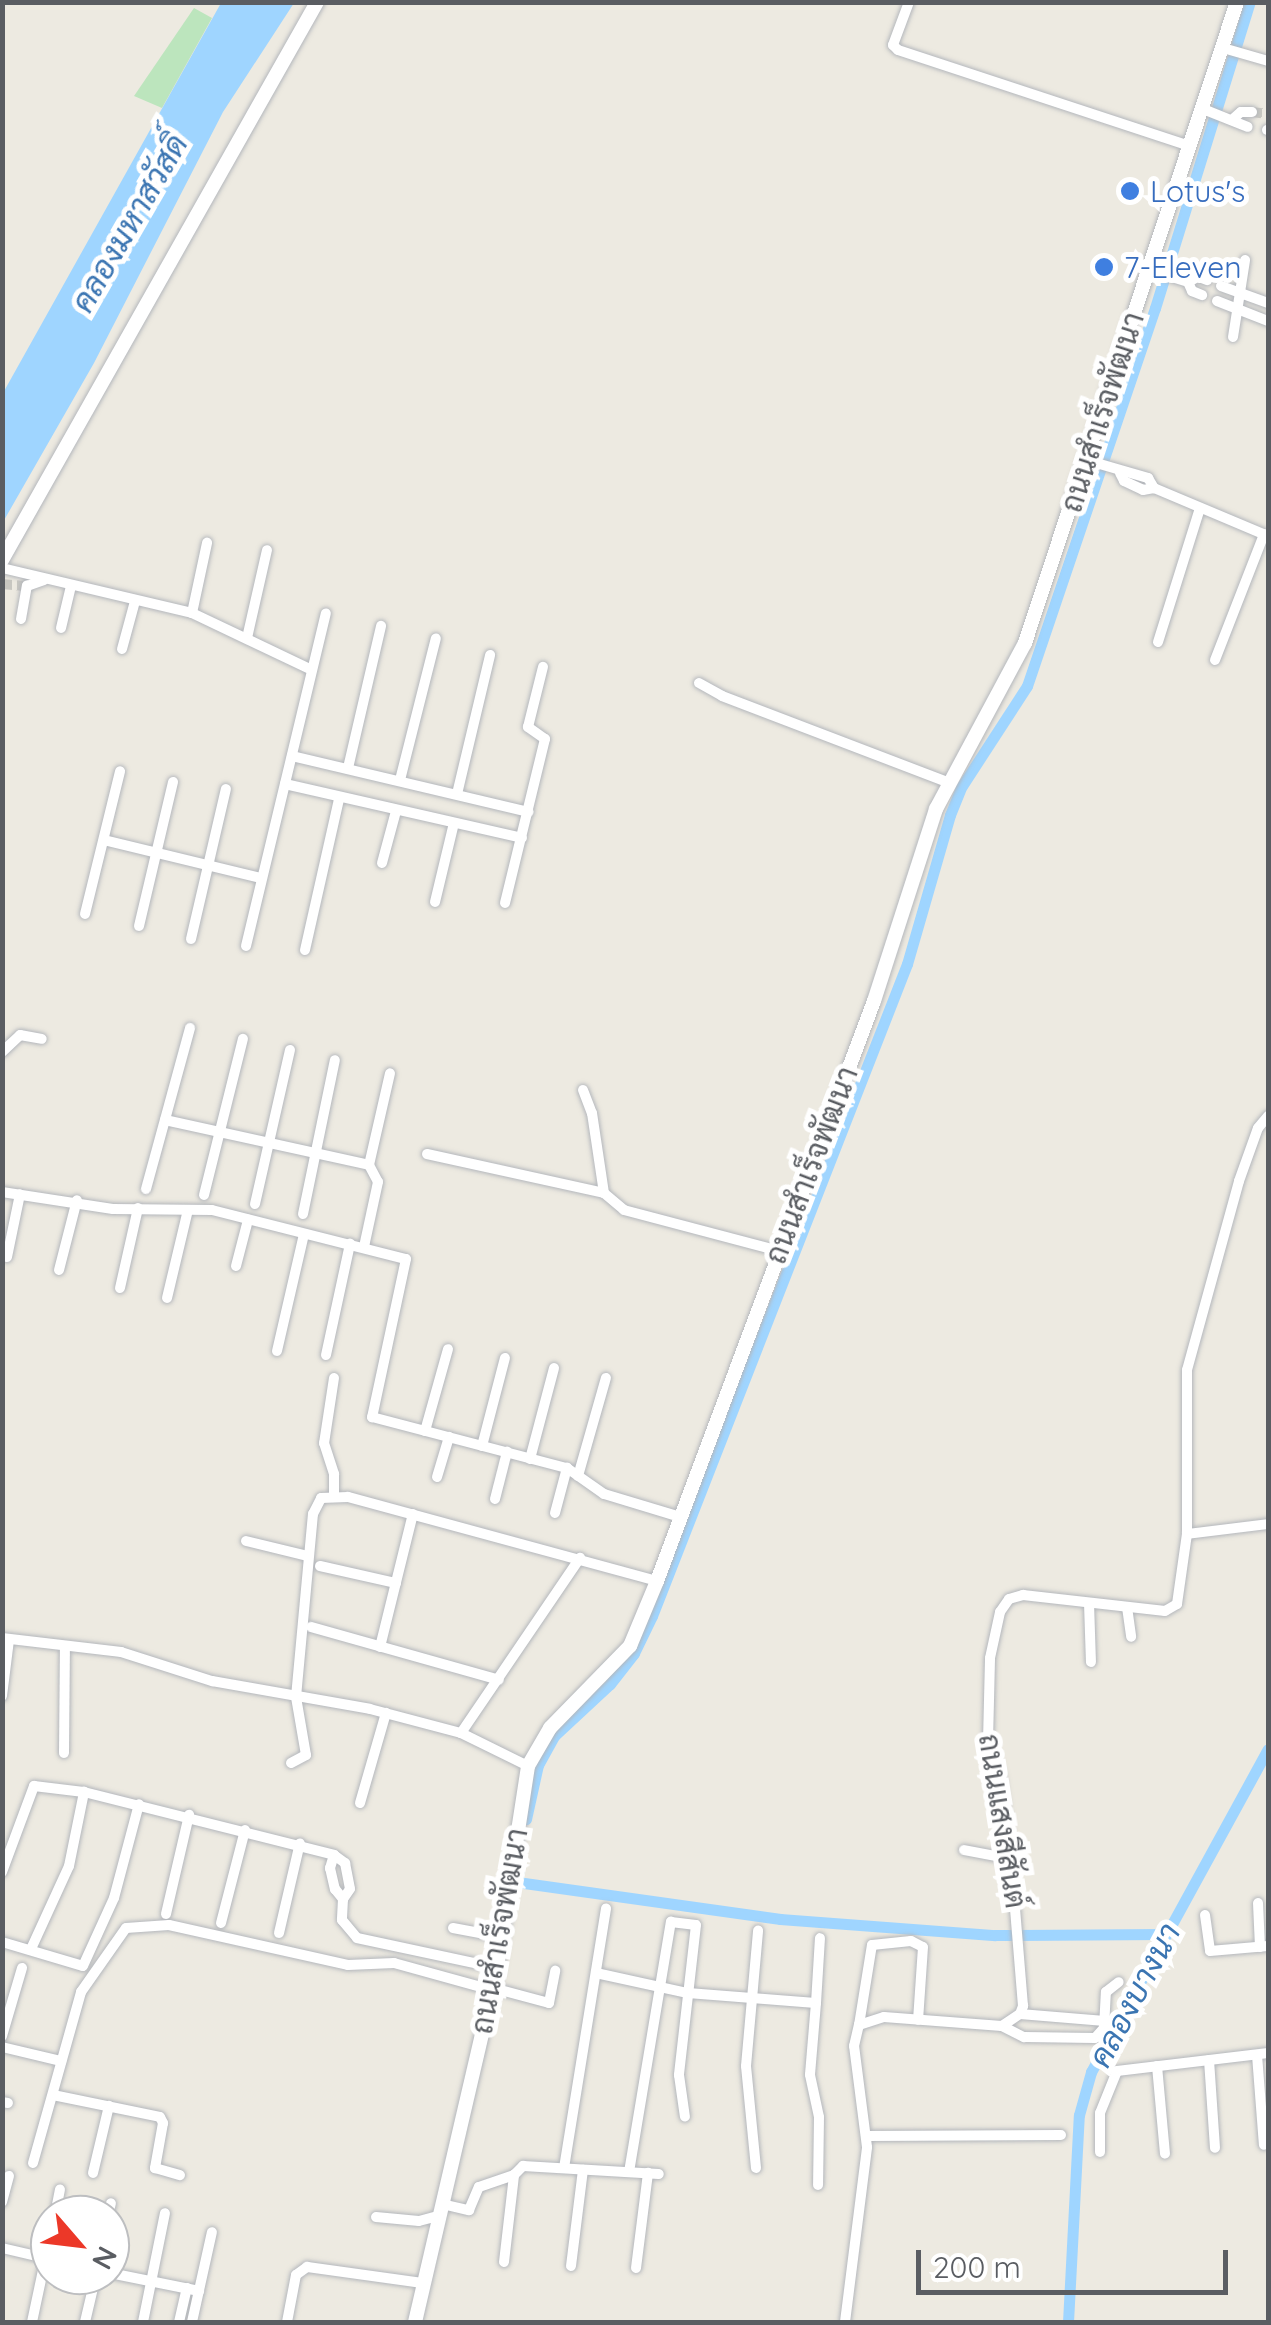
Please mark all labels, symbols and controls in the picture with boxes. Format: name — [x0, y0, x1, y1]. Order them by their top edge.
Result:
water label: คลองมหาสวัสดิ์ — [63, 127, 195, 319]
place label: Lotus's — [1150, 173, 1245, 209]
marker: Lotus's — [1119, 180, 1141, 202]
place label: 7-Eleven — [1124, 249, 1242, 285]
marker: 7-Eleven — [1093, 256, 1115, 278]
street label: ถนนสำเร็จพัฒนา — [1053, 307, 1151, 517]
street label: ถนนสำเร็จพัฒนา — [757, 1061, 865, 1269]
street label: ถนนแสงสีสันต์ — [971, 1731, 1035, 1911]
street label: ถนนสำเร็จพัฒนา — [463, 1825, 535, 2037]
water label: คลองบางนา — [1080, 1916, 1188, 2074]
north arrow — [30, 2195, 130, 2295]
scale bar — [921, 2230, 1234, 2292]
text: N — [85, 2241, 125, 2276]
text: 200 m — [933, 2248, 1021, 2286]

